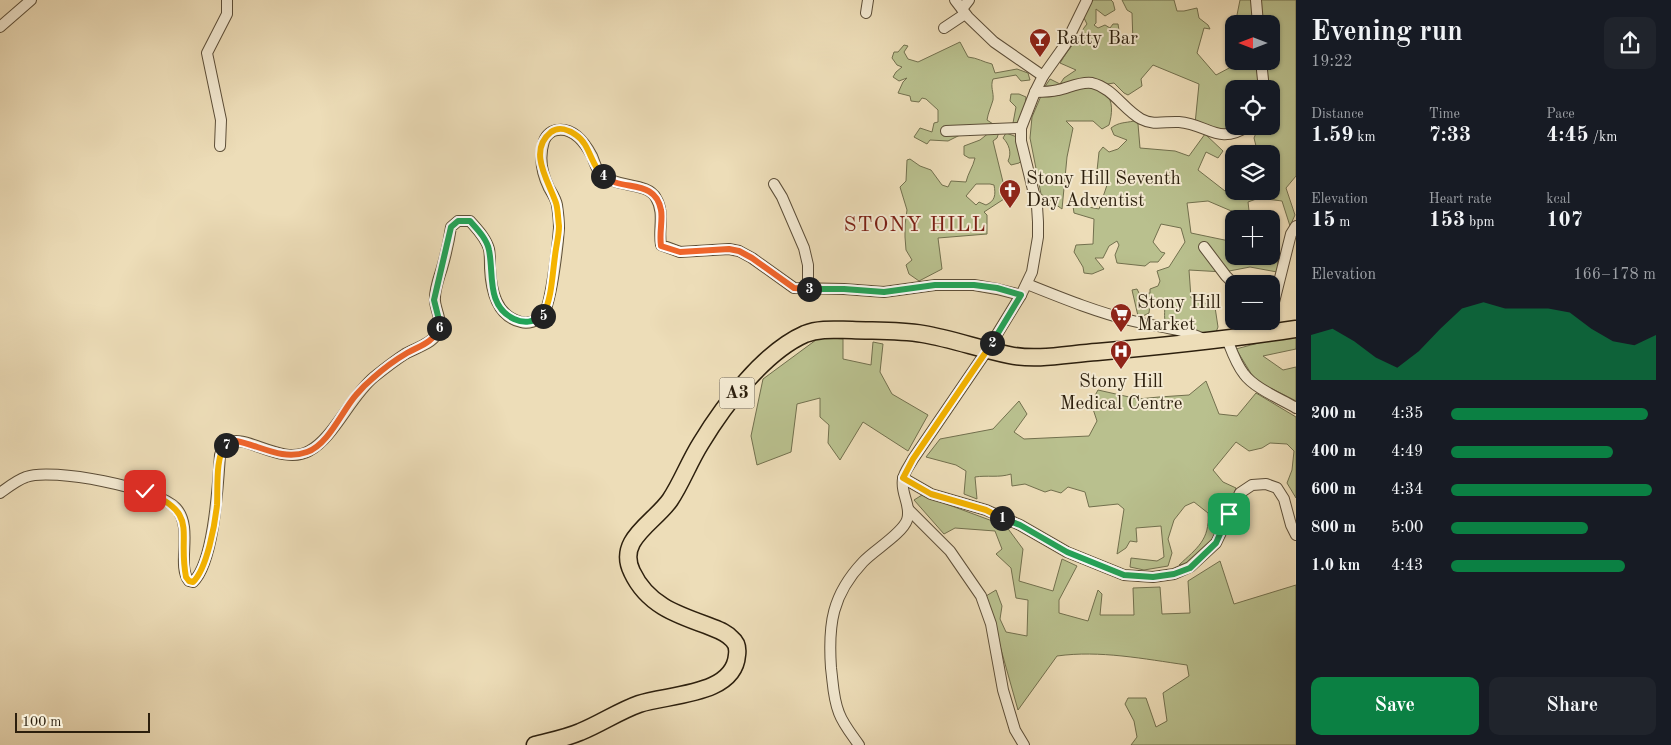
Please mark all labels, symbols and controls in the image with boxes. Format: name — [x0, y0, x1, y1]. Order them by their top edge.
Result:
north arrow — [1225, 15, 1280, 70]
map controls — [1225, 15, 1280, 330]
button: share — [1604, 17, 1656, 69]
text: Evening run — [1311, 19, 1463, 47]
bar icon: Ratty Bar — [1028, 27, 1052, 58]
place label: Ratty Bar — [1056, 30, 1138, 49]
text: 19:22 — [1311, 54, 1353, 70]
button: locate — [1225, 80, 1280, 135]
text: Distance — [1311, 107, 1364, 121]
text: Time — [1429, 107, 1460, 121]
text: Pace — [1546, 107, 1575, 121]
text: 1.59 — [1311, 125, 1353, 146]
text: 7:33 — [1429, 125, 1471, 146]
text: 4:45 — [1546, 125, 1589, 146]
text: km — [1353, 130, 1376, 144]
text: /km — [1589, 130, 1617, 144]
button: layers — [1225, 145, 1280, 200]
pin: 4 — [590, 164, 616, 188]
text: 4 — [599, 169, 608, 183]
place label: Stony Hill Seventh Day Adventist — [1026, 170, 1181, 211]
church icon: Stony Hill Seventh Day Adventist — [998, 178, 1022, 209]
text: Elevation — [1311, 192, 1368, 206]
text: Heart rate — [1429, 192, 1492, 206]
text: kcal — [1546, 192, 1570, 206]
button: + — [1225, 210, 1280, 265]
text: 15 — [1311, 210, 1335, 231]
text: 153 — [1429, 210, 1465, 231]
text: 107 — [1546, 210, 1583, 231]
district label: STONY HILL — [843, 215, 987, 236]
text: m — [1335, 215, 1350, 229]
text: bpm — [1465, 215, 1495, 229]
text: Elevation — [1311, 267, 1376, 283]
text: 166–178 m — [1573, 267, 1656, 283]
button: − — [1225, 275, 1280, 330]
pin: 3 — [796, 276, 822, 302]
text: 3 — [805, 282, 814, 296]
place label: Stony Hill Market — [1137, 294, 1221, 335]
supermarket icon: Stony Hill Market — [1109, 302, 1133, 333]
pin: 5 — [530, 304, 556, 328]
text: 5 — [539, 309, 548, 323]
pin: 6 — [426, 316, 452, 340]
text: 6 — [435, 321, 444, 335]
pin: 2 — [980, 330, 1004, 356]
text: 2 — [988, 336, 997, 350]
hospital icon: Stony Hill Medical Centre — [1109, 339, 1133, 370]
place label: Stony Hill Medical Centre — [1060, 373, 1182, 414]
road number: A3 — [720, 378, 754, 408]
text: 200 m — [1311, 406, 1356, 422]
text: 4:35 — [1391, 406, 1423, 422]
pin: 7 — [214, 432, 238, 458]
text: 7 — [222, 438, 231, 452]
text: 400 m — [1311, 444, 1356, 460]
text: 4:49 — [1391, 444, 1423, 460]
pin — [124, 470, 166, 512]
icon: check — [131, 477, 159, 505]
text: 600 m — [1311, 482, 1356, 498]
text: 4:34 — [1391, 482, 1423, 498]
pin — [1208, 493, 1250, 535]
icon: arrive — [1215, 500, 1243, 528]
pin: 1 — [990, 506, 1014, 530]
text: 1 — [998, 511, 1007, 525]
text: 800 m — [1311, 520, 1356, 536]
text: 5:00 — [1391, 520, 1423, 536]
text: 1.0 km — [1311, 558, 1360, 574]
text: 4:43 — [1391, 558, 1423, 574]
button: Save — [1311, 677, 1479, 735]
button: Share — [1489, 677, 1656, 735]
scale bar — [15, 710, 150, 733]
text: 100 m — [22, 715, 61, 729]

